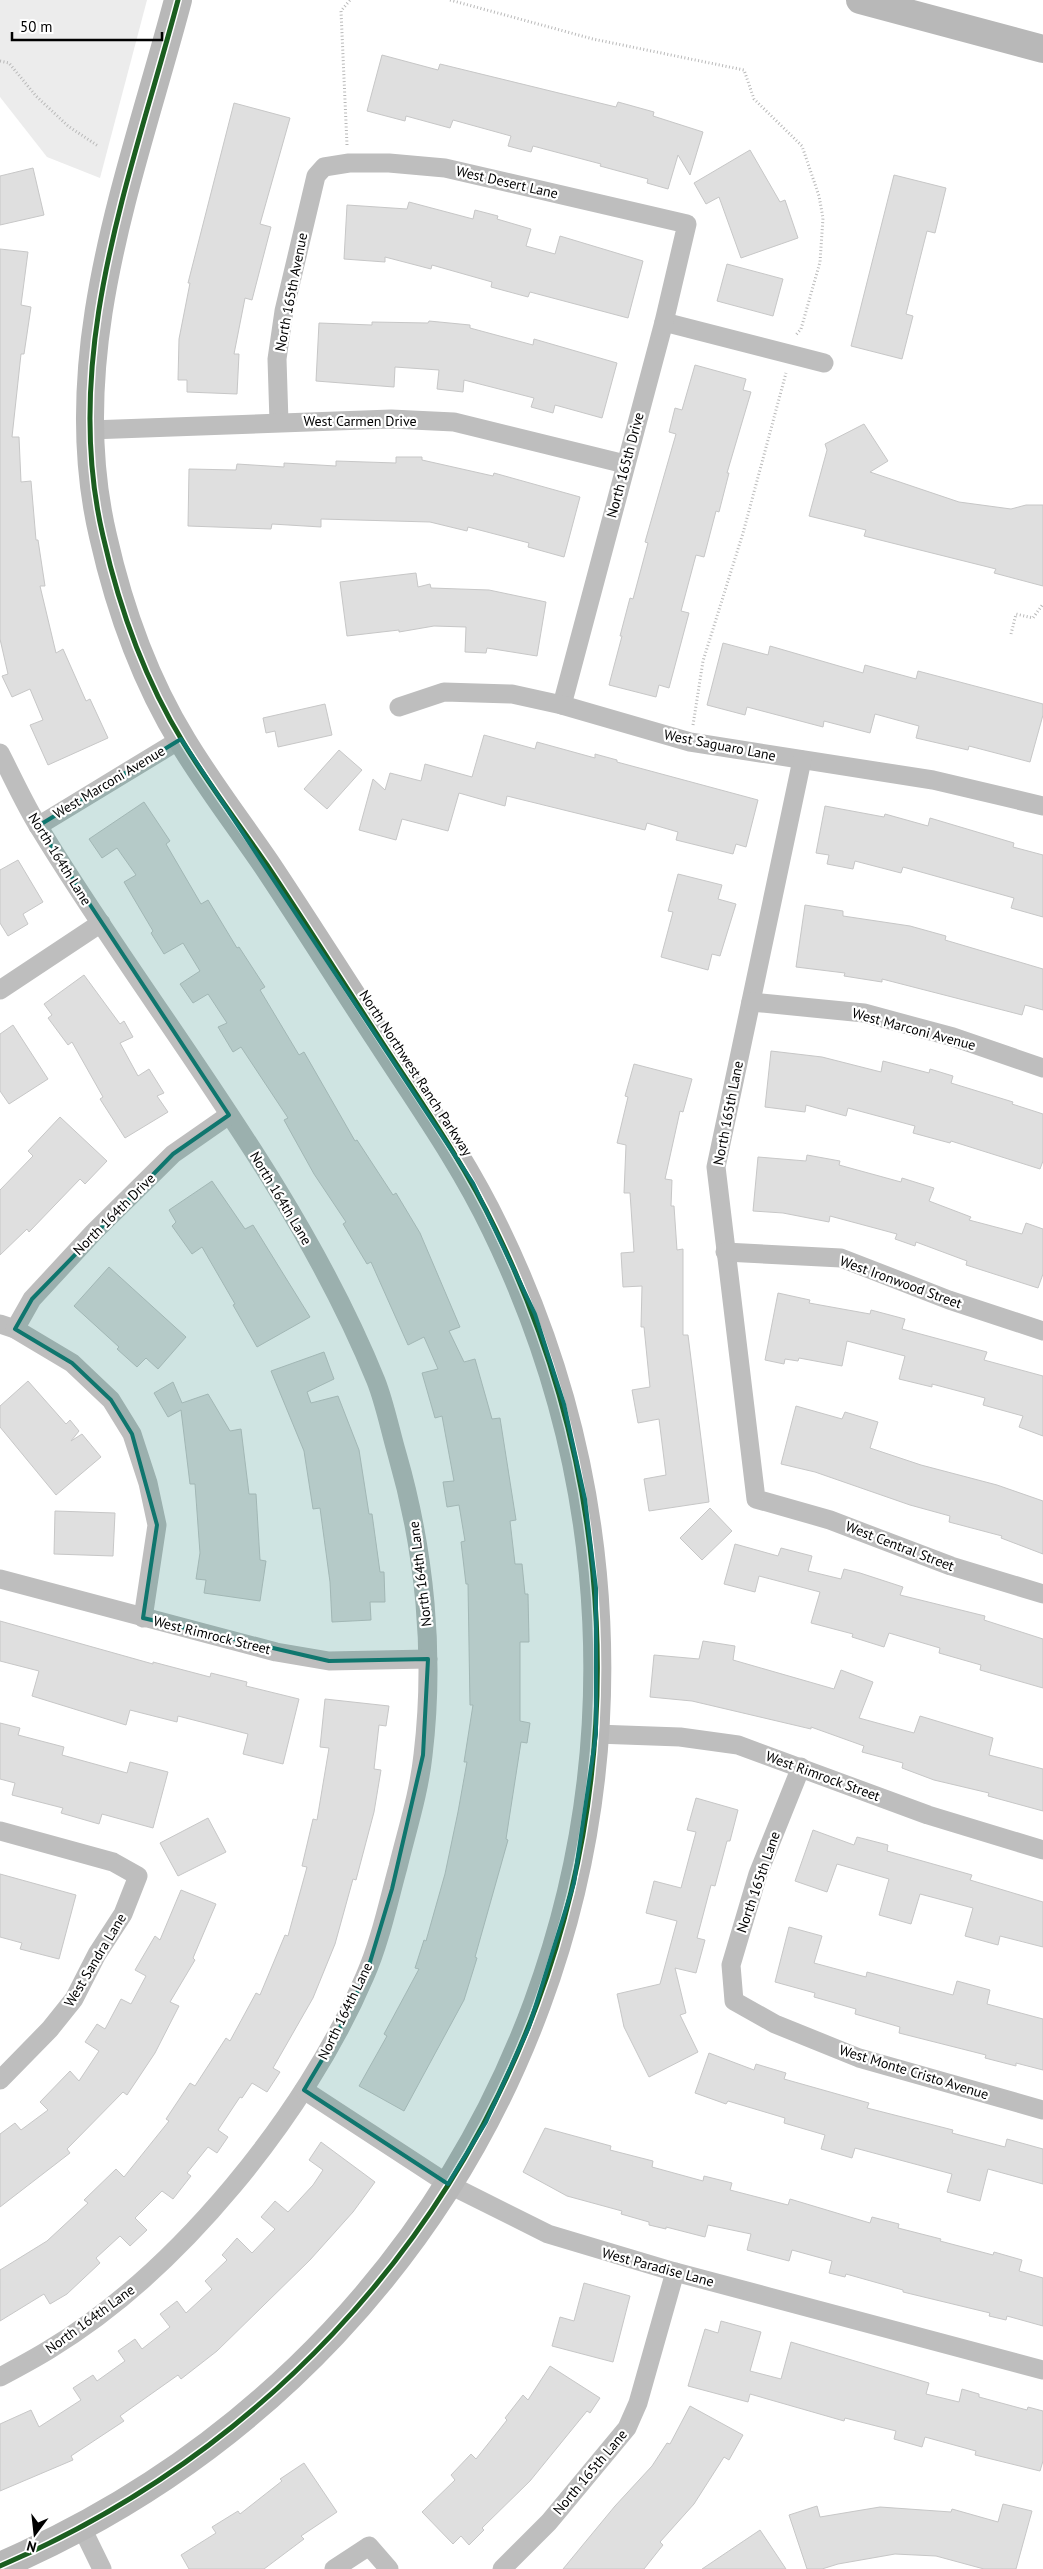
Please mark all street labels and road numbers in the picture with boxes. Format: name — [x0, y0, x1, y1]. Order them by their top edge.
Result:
street label: West Desert Lane — [454, 162, 560, 202]
street label: North 165th Avenue — [271, 231, 311, 353]
street label: North 165th Drive — [602, 410, 648, 520]
street label: West Carmen Drive — [303, 412, 417, 430]
street label: West Saguaro Lane — [663, 725, 777, 765]
street label: West Marconi Avenue — [50, 742, 168, 822]
street label: North 164th Lane — [24, 809, 96, 909]
street label: North Northwest Ranch Parkway — [356, 987, 477, 1160]
street label: West Marconi Avenue — [850, 1004, 978, 1054]
street label: North 165th Lane — [709, 1059, 747, 1167]
street label: North 164th Lane — [246, 1148, 316, 1248]
street label: North 164th Drive — [69, 1169, 159, 1259]
street label: West Ironwood Street — [837, 1252, 965, 1313]
street label: West Central Street — [843, 1517, 957, 1575]
street label: North 164th Lane — [405, 1520, 435, 1628]
street label: West Rimrock Street — [151, 1612, 273, 1658]
street label: West Rimrock Street — [763, 1747, 883, 1805]
street label: North 165th Lane — [732, 1829, 784, 1935]
street label: West Sandra Lane — [60, 1910, 130, 2010]
street label: North 164th Lane — [314, 1959, 376, 2063]
street label: West Monte Cristo Avenue — [837, 2041, 991, 2103]
street label: West Paradise Lane — [600, 2243, 716, 2291]
street label: North 164th Lane — [42, 2281, 138, 2357]
street label: North 165th Lane — [549, 2426, 631, 2518]

